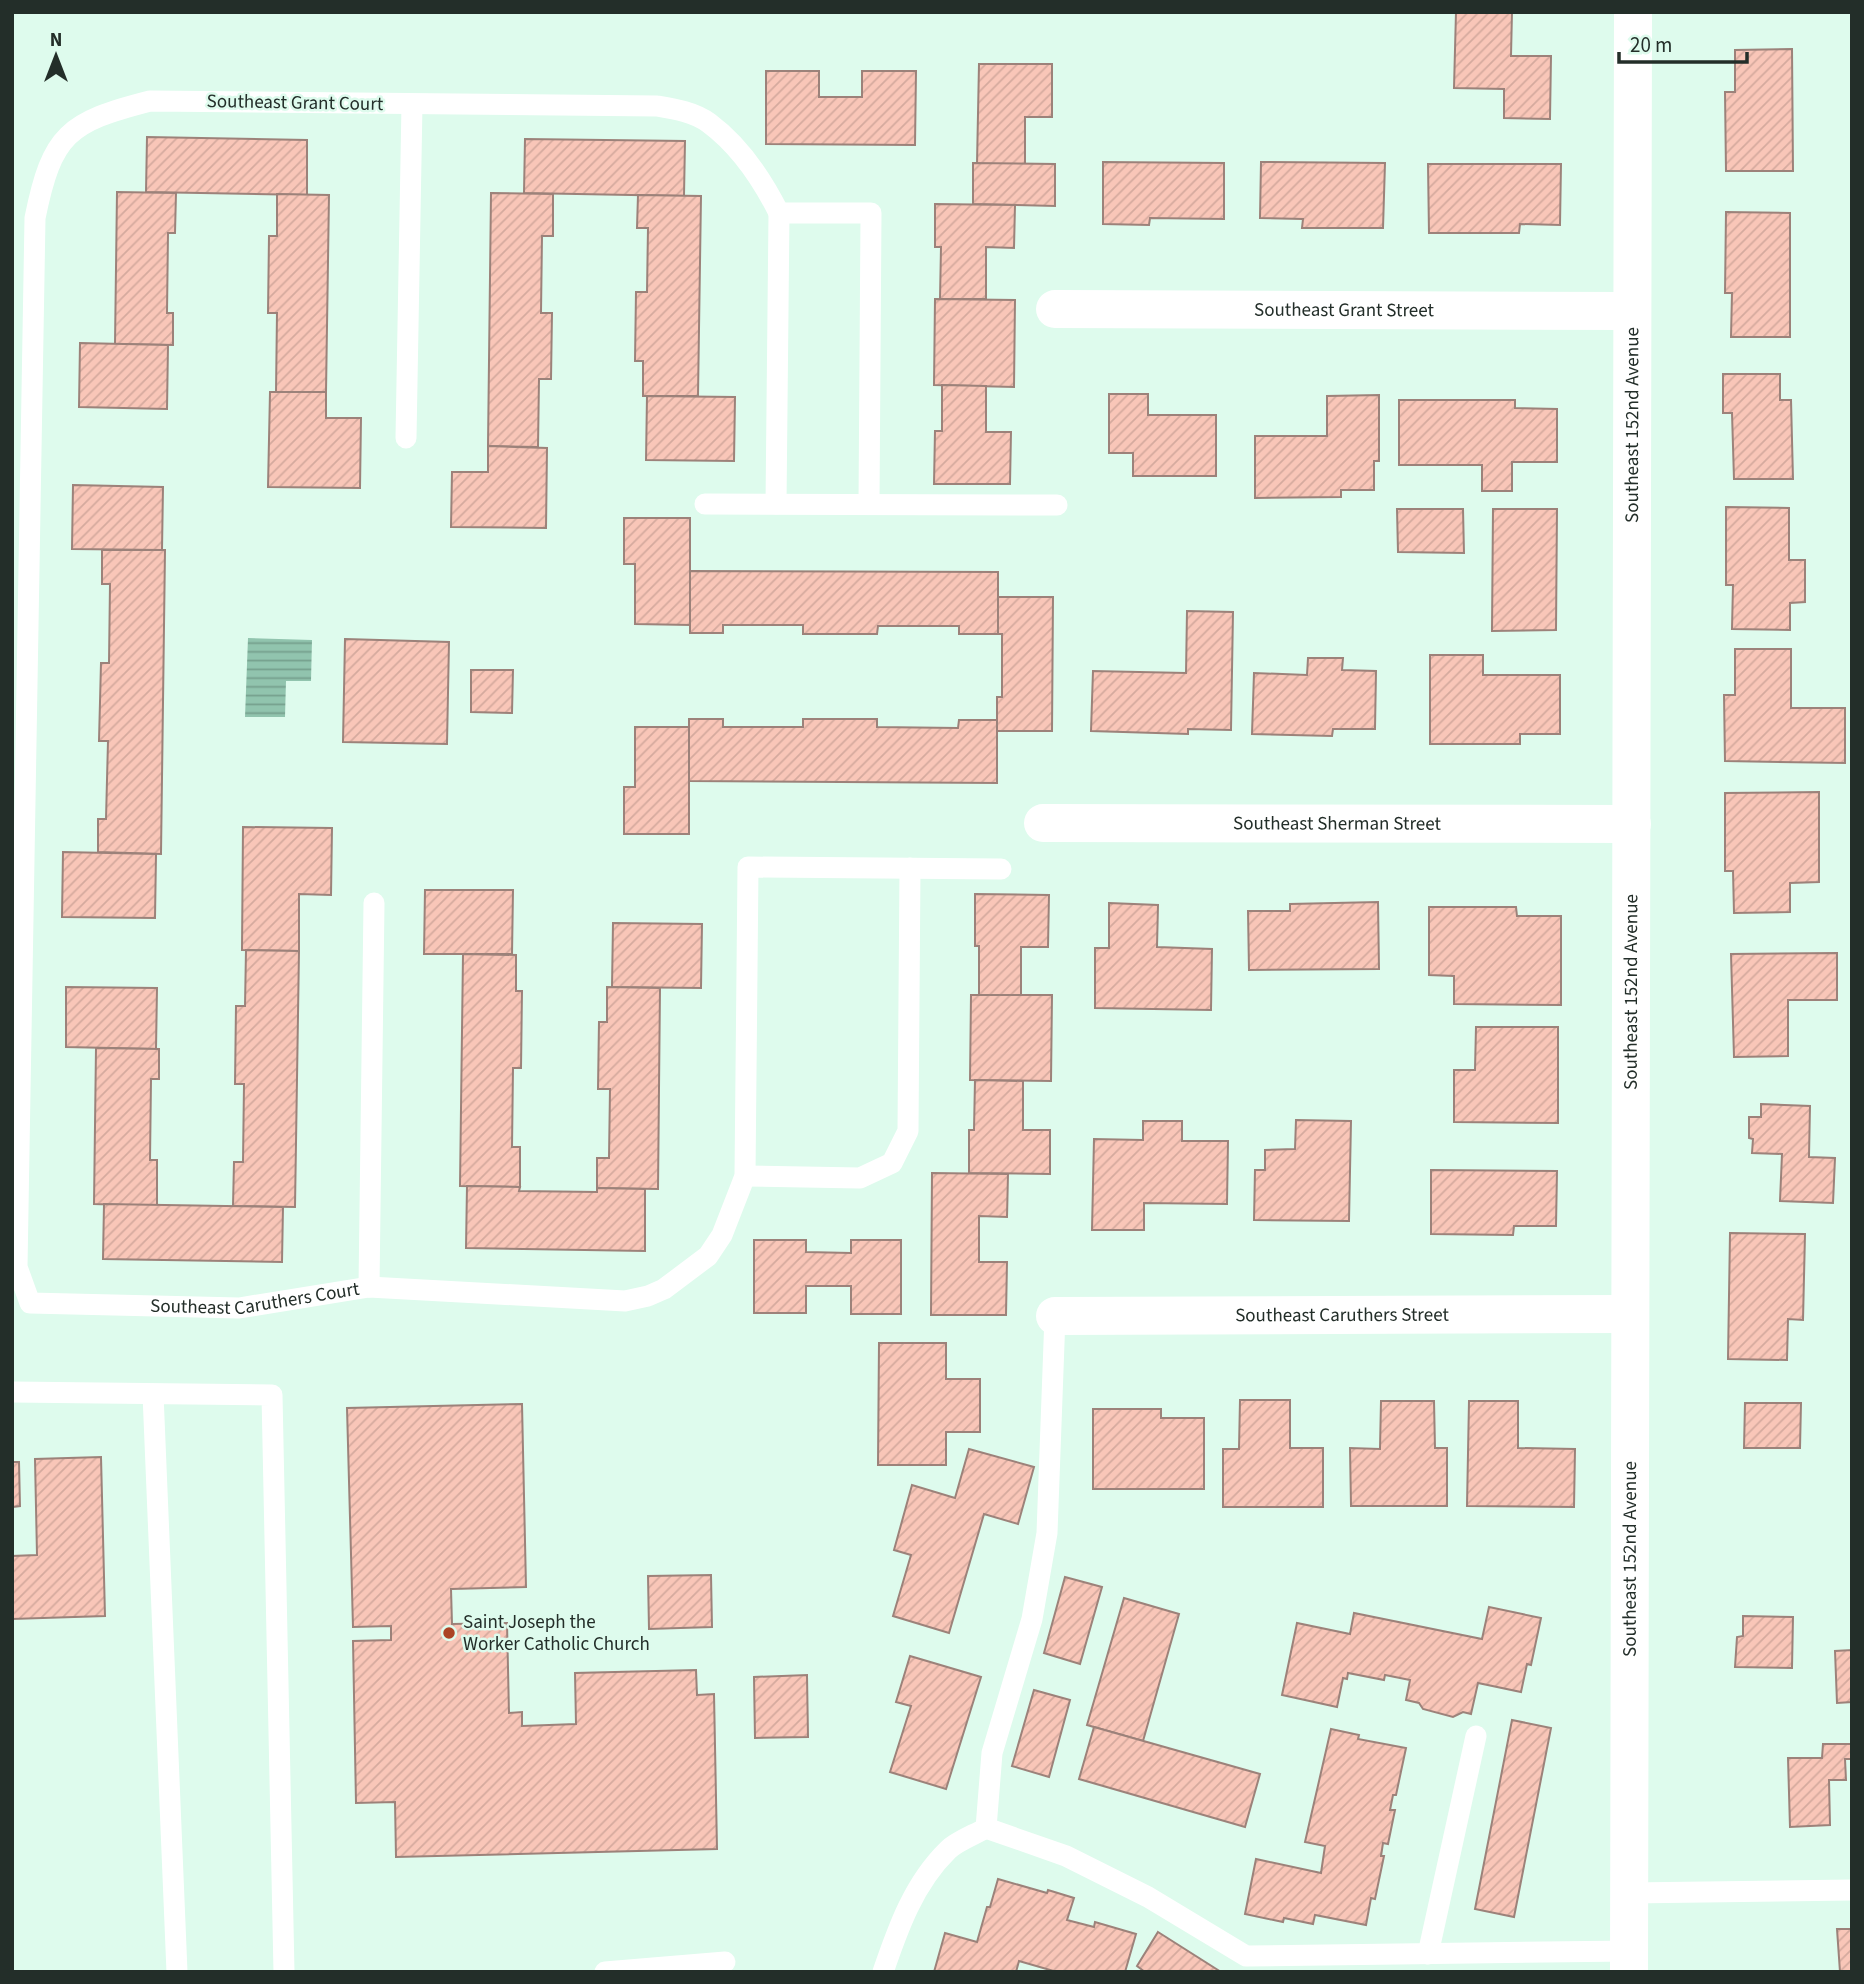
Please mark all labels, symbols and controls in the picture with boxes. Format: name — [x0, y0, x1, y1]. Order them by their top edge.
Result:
north arrow — [21, 21, 91, 91]
scale bar — [1619, 21, 1747, 65]
text: N — [50, 27, 62, 54]
text: 20 m — [1630, 30, 1672, 60]
street label: Southeast Grant Court — [206, 88, 384, 118]
street label: Southeast Grant Street — [1254, 296, 1435, 324]
street label: Southeast 152nd Avenue — [1618, 327, 1646, 523]
street label: Southeast Sherman Street — [1233, 810, 1442, 837]
street label: Southeast 152nd Avenue — [1617, 894, 1645, 1090]
street label: Southeast Caruthers Court — [150, 1275, 362, 1322]
street label: Southeast Caruthers Street — [1235, 1301, 1449, 1329]
street label: Southeast 152nd Avenue — [1616, 1461, 1644, 1657]
place label: Saint Joseph the Worker Catholic Church — [463, 1609, 650, 1658]
marker: Saint Joseph the Worker Catholic Church — [441, 1625, 457, 1641]

